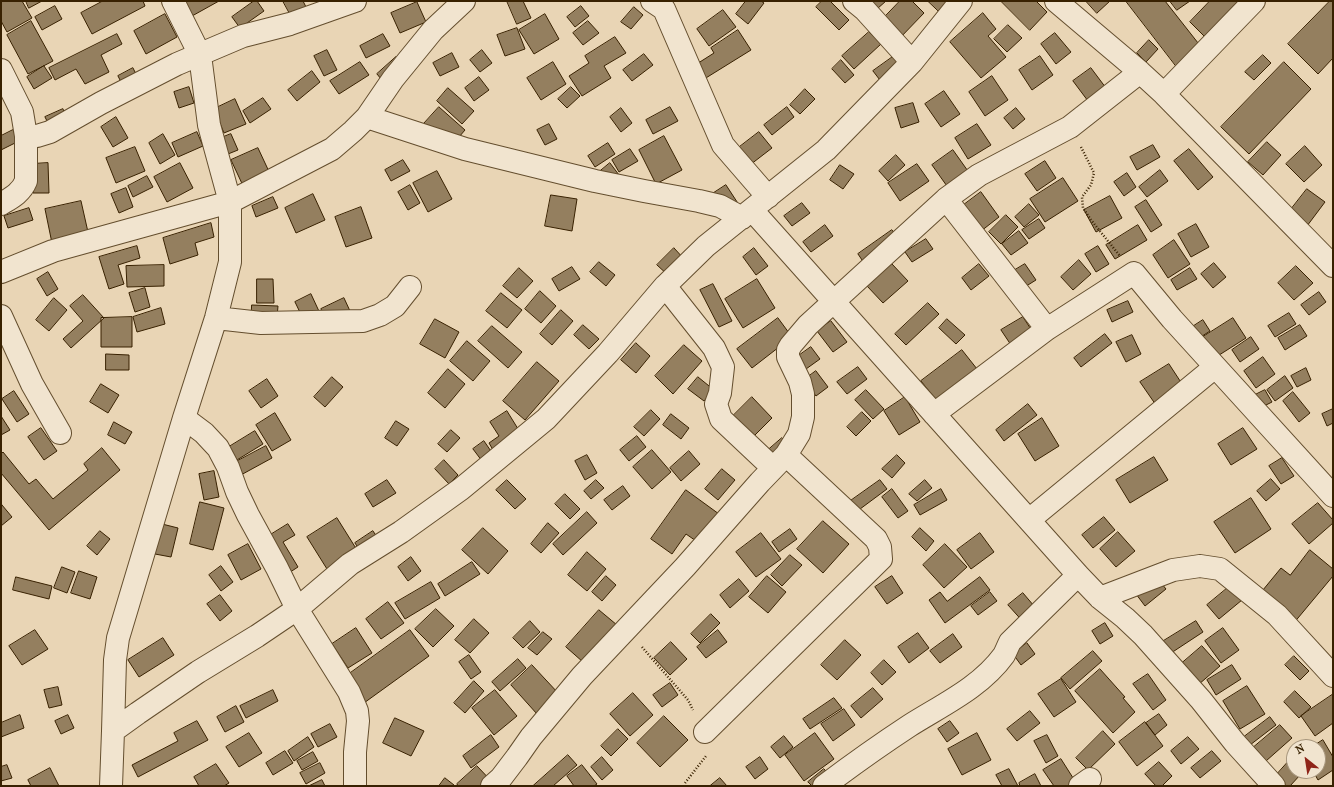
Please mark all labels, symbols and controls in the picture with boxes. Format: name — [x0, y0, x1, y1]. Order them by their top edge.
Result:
north arrow — [1286, 739, 1326, 779]
text: N — [1293, 741, 1307, 757]

